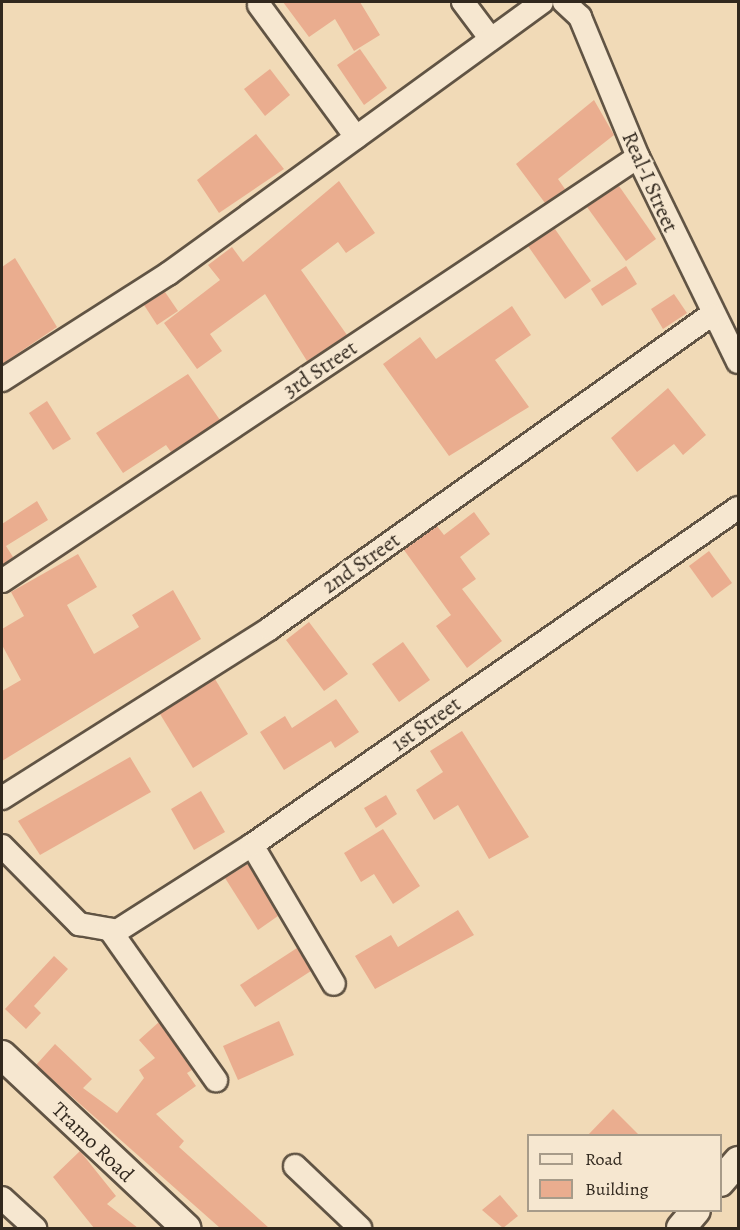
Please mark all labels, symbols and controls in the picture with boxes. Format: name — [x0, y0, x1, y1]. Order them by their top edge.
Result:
street label: Real-I Street — [617, 128, 683, 236]
street label: 3rd Street — [278, 335, 362, 403]
street label: 2nd Street — [318, 527, 404, 599]
street label: 1st Street — [387, 691, 465, 757]
street label: Tramo Road — [47, 1097, 139, 1187]
legend — [527, 1134, 722, 1212]
text: Road — [585, 1147, 622, 1171]
text: Building — [585, 1177, 649, 1201]

